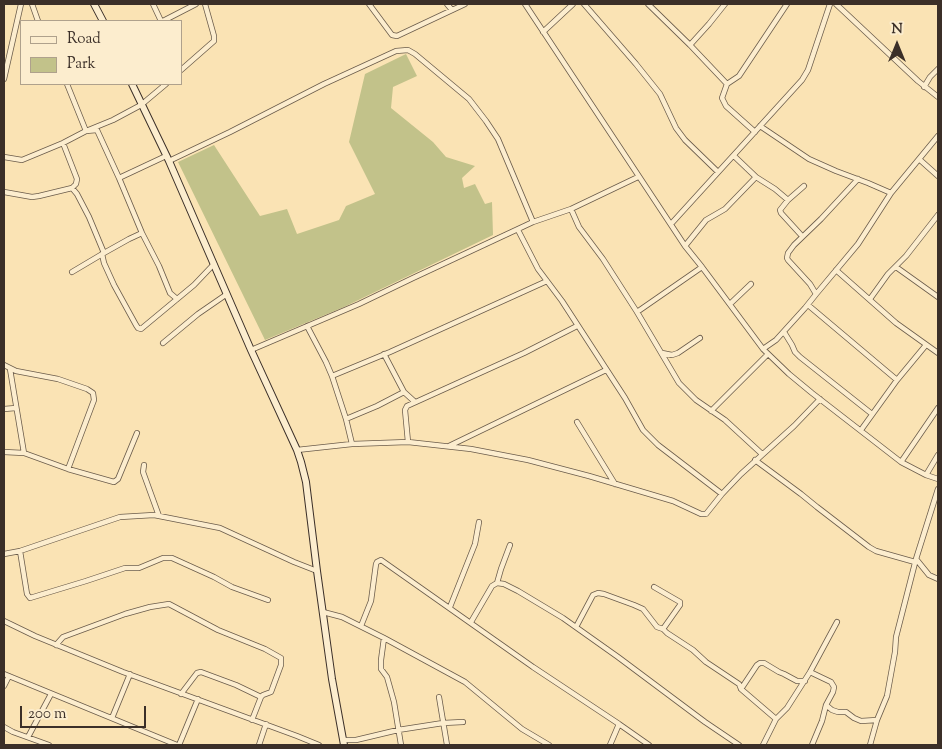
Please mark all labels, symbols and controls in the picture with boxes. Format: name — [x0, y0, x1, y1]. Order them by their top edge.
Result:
legend — [20, 20, 182, 85]
north arrow — [872, 20, 922, 70]
text: N — [891, 20, 903, 40]
text: Road — [67, 29, 101, 50]
text: Park — [67, 54, 96, 75]
scale bar — [22, 696, 149, 728]
text: 200 m — [28, 704, 67, 725]

